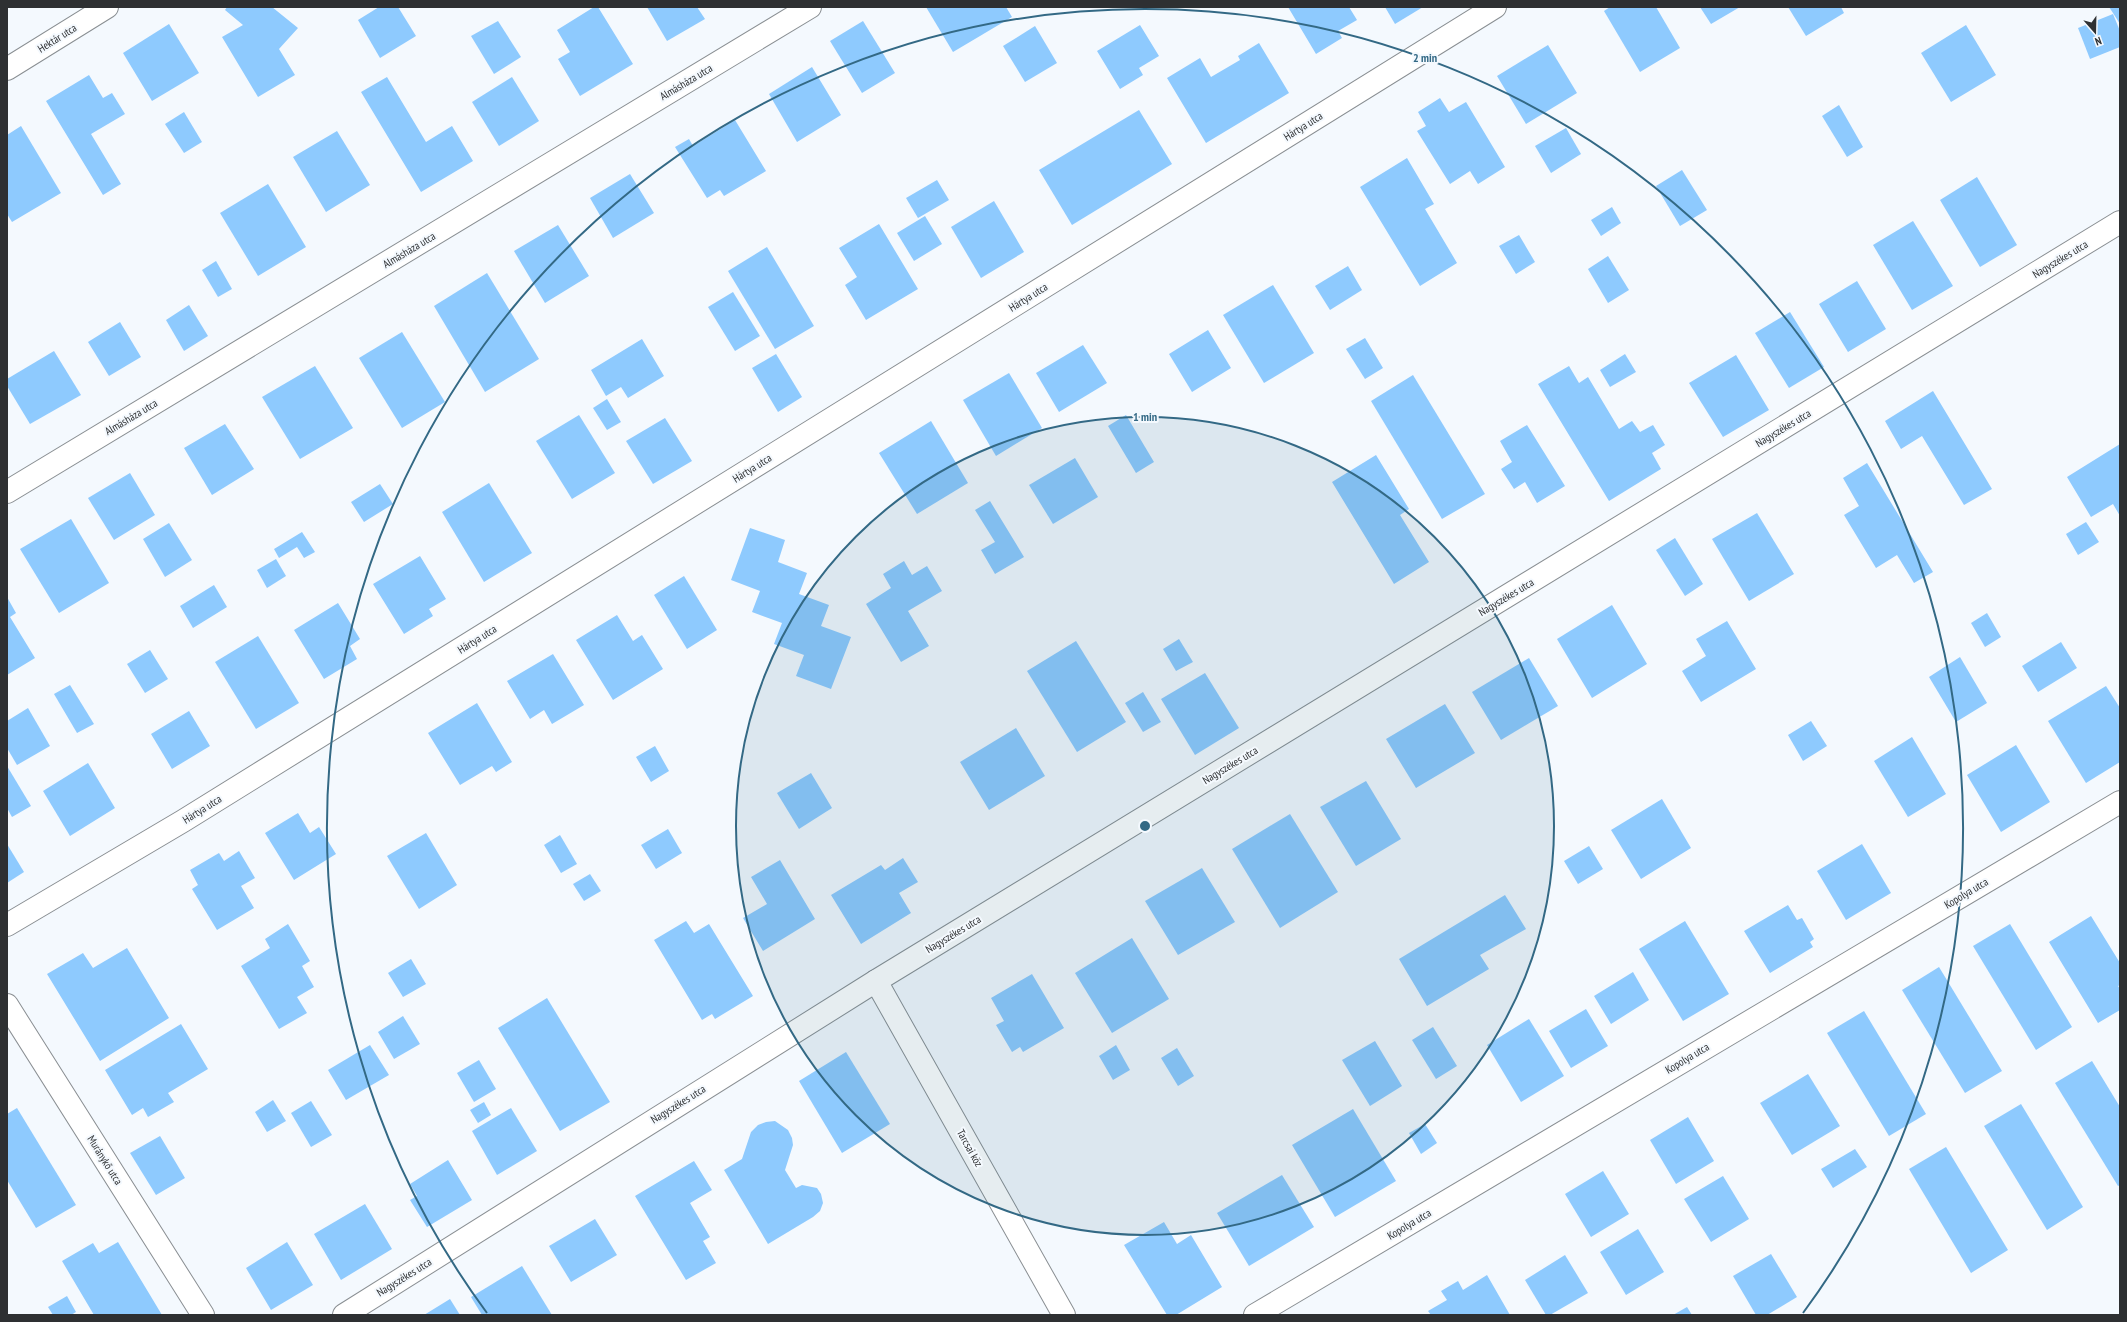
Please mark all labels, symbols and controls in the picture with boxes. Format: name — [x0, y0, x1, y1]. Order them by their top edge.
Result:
north arrow — [2075, 12, 2115, 52]
street label: Hektár utca — [35, 21, 79, 55]
text: N — [2093, 34, 2104, 49]
text: 2 min — [1413, 50, 1437, 65]
street label: Almásháza utca — [657, 61, 715, 103]
street label: Hártya utca — [1281, 109, 1325, 143]
street label: Almásháza utca — [380, 229, 438, 271]
street label: Nagyszékes utca — [2030, 237, 2090, 281]
street label: Hártya utca — [1006, 280, 1050, 314]
street label: Almásháza utca — [102, 396, 160, 438]
street label: Nagyszékes utca — [1753, 406, 1813, 450]
text: 1 min — [1133, 409, 1157, 424]
street label: Hártya utca — [730, 451, 774, 485]
street label: Nagyszékes utca — [1476, 575, 1536, 619]
street label: Hártya utca — [455, 622, 499, 656]
street label: Nagyszékes utca — [1200, 743, 1260, 787]
street label: Hártya utca — [180, 792, 224, 826]
centre of rings — [1138, 819, 1152, 833]
street label: Kopolya utca — [1942, 874, 1990, 912]
street label: Nagyszékes utca — [923, 912, 983, 956]
street label: Kopolya utca — [1663, 1039, 1711, 1077]
street label: Nagyszékes utca — [648, 1082, 708, 1126]
street label: Tarcsai köz — [954, 1127, 986, 1169]
street label: Muránykő utca — [84, 1133, 126, 1187]
street label: Kopolya utca — [1385, 1205, 1433, 1243]
street label: Nagyszékes utca — [374, 1255, 434, 1299]

